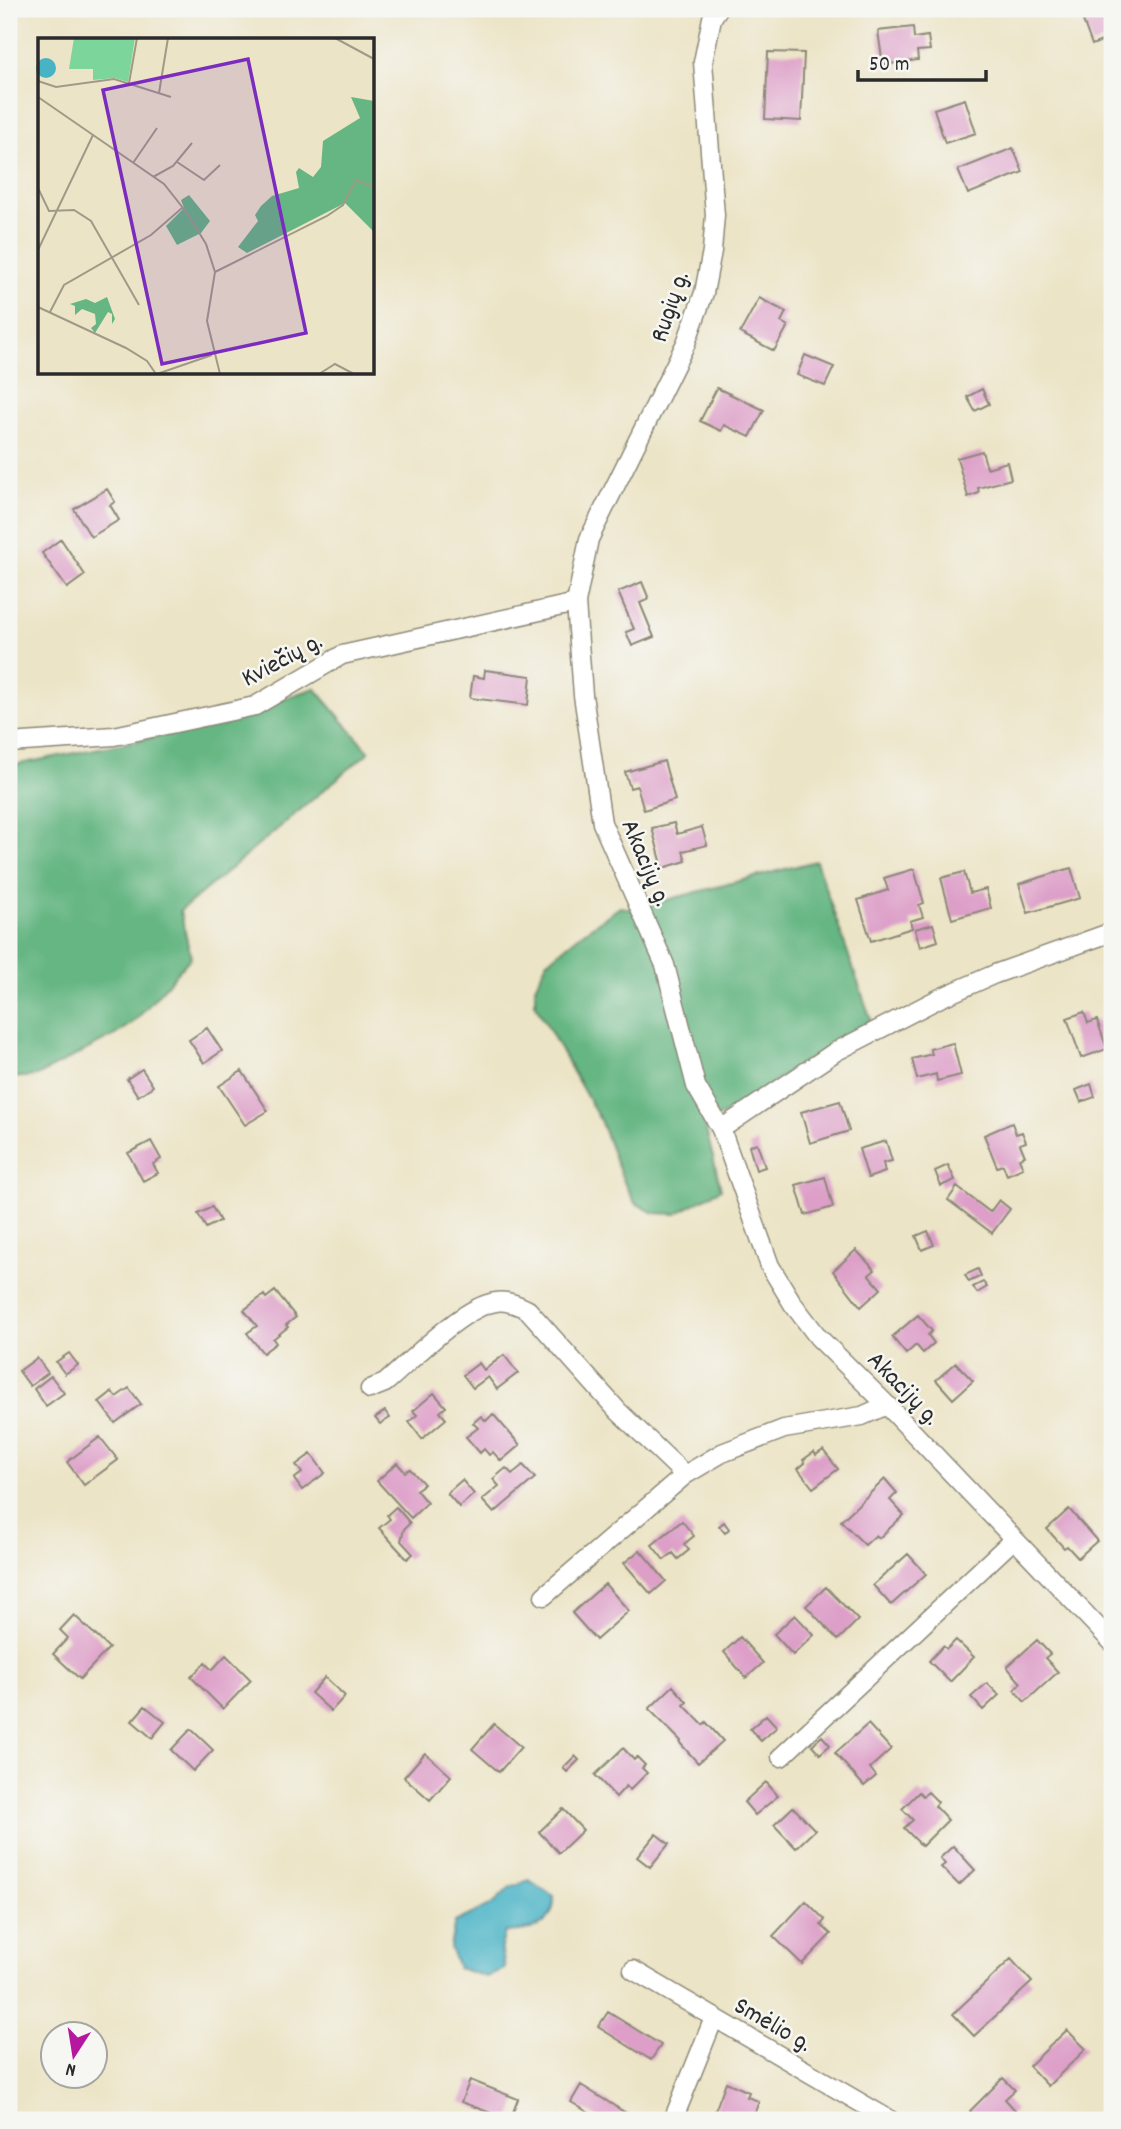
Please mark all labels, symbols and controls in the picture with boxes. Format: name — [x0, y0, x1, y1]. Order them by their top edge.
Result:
inset map — [38, 38, 374, 374]
scale bar — [858, 38, 986, 82]
text: 50 m — [869, 51, 909, 81]
street label: Rugių g. — [642, 267, 701, 348]
street label: Kviečių g. — [235, 624, 330, 698]
street label: Akacijų g. — [610, 814, 680, 913]
street label: Akacijų g. — [857, 1344, 948, 1435]
street label: Smėlio g. — [726, 1989, 818, 2063]
north arrow — [38, 2021, 108, 2090]
text: N — [64, 2054, 79, 2082]

